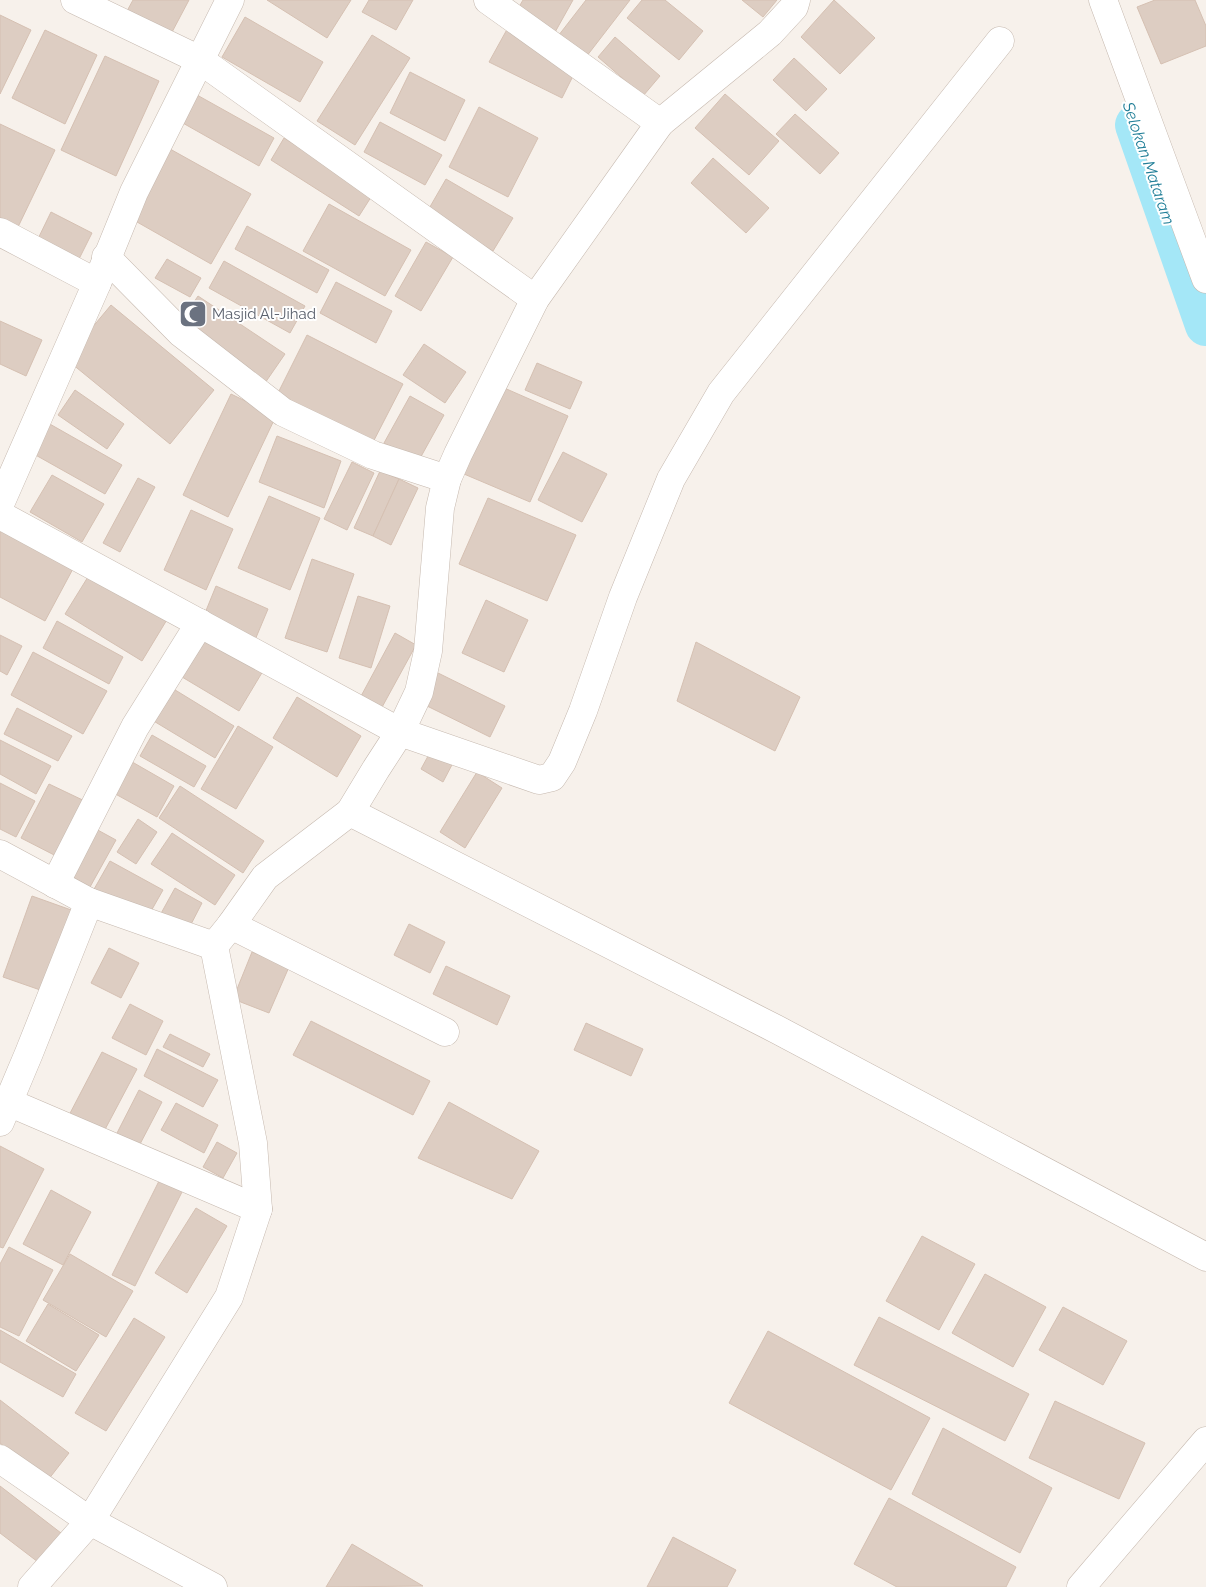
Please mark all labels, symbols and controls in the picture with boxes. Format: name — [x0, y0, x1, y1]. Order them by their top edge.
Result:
water label: Selokan Mataram — [1118, 98, 1178, 227]
mosque icon: Masjid Al-Jihad — [178, 299, 208, 329]
place label: Masjid Al-Jihad — [212, 305, 316, 323]

